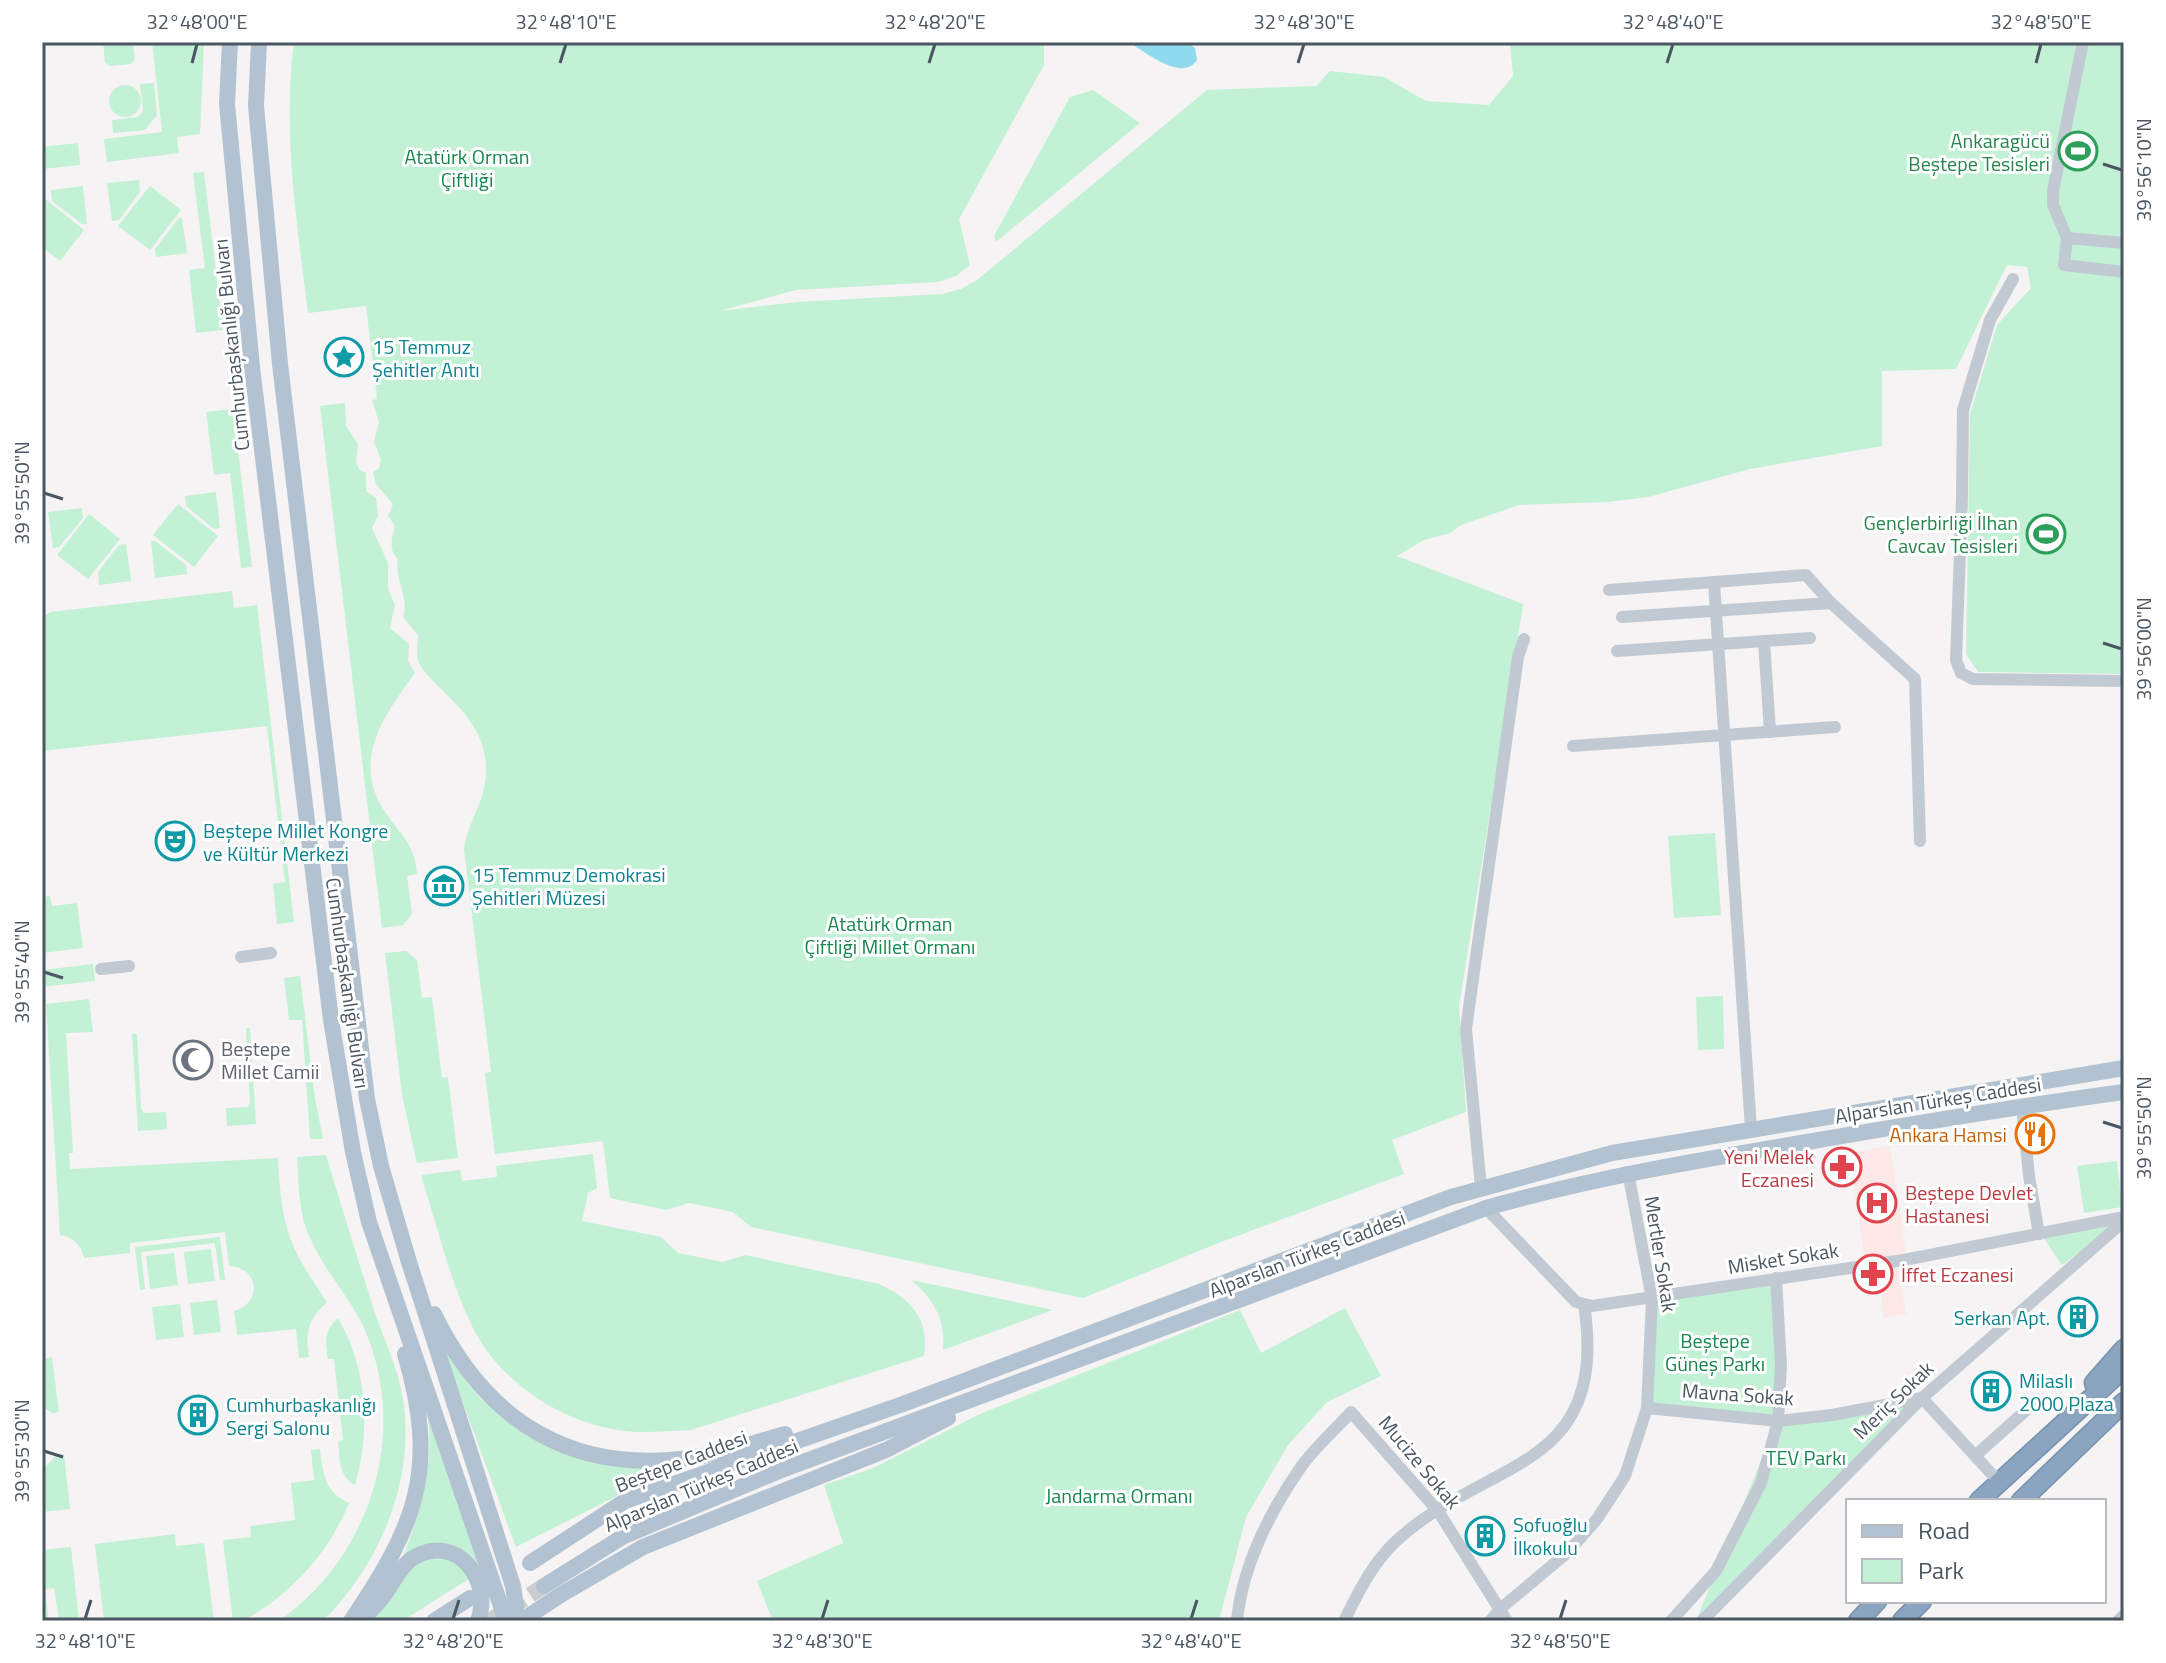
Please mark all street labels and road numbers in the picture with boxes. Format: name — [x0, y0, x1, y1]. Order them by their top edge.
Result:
street label: Cumhurbaşkanlığı Bulvarı — [204, 238, 258, 452]
street label: Cumhurbaşkanlığı Bulvarı — [318, 875, 378, 1091]
street label: Alparslan Türkeş Caddesi — [1833, 1068, 2043, 1132]
street label: Mertler Sokak — [1637, 1194, 1686, 1315]
street label: Alparslan Türkeş Caddesi — [1204, 1202, 1410, 1306]
street label: Misket Sokak — [1725, 1234, 1841, 1282]
street label: Meriç Sokak — [1846, 1353, 1941, 1446]
street label: Mavna Sokak — [1681, 1375, 1795, 1413]
street label: Mucize Sokak — [1371, 1408, 1469, 1516]
street label: Beştepe Caddesi — [610, 1421, 752, 1501]
street label: Alparslan Türkeş Caddesi — [599, 1430, 803, 1540]

